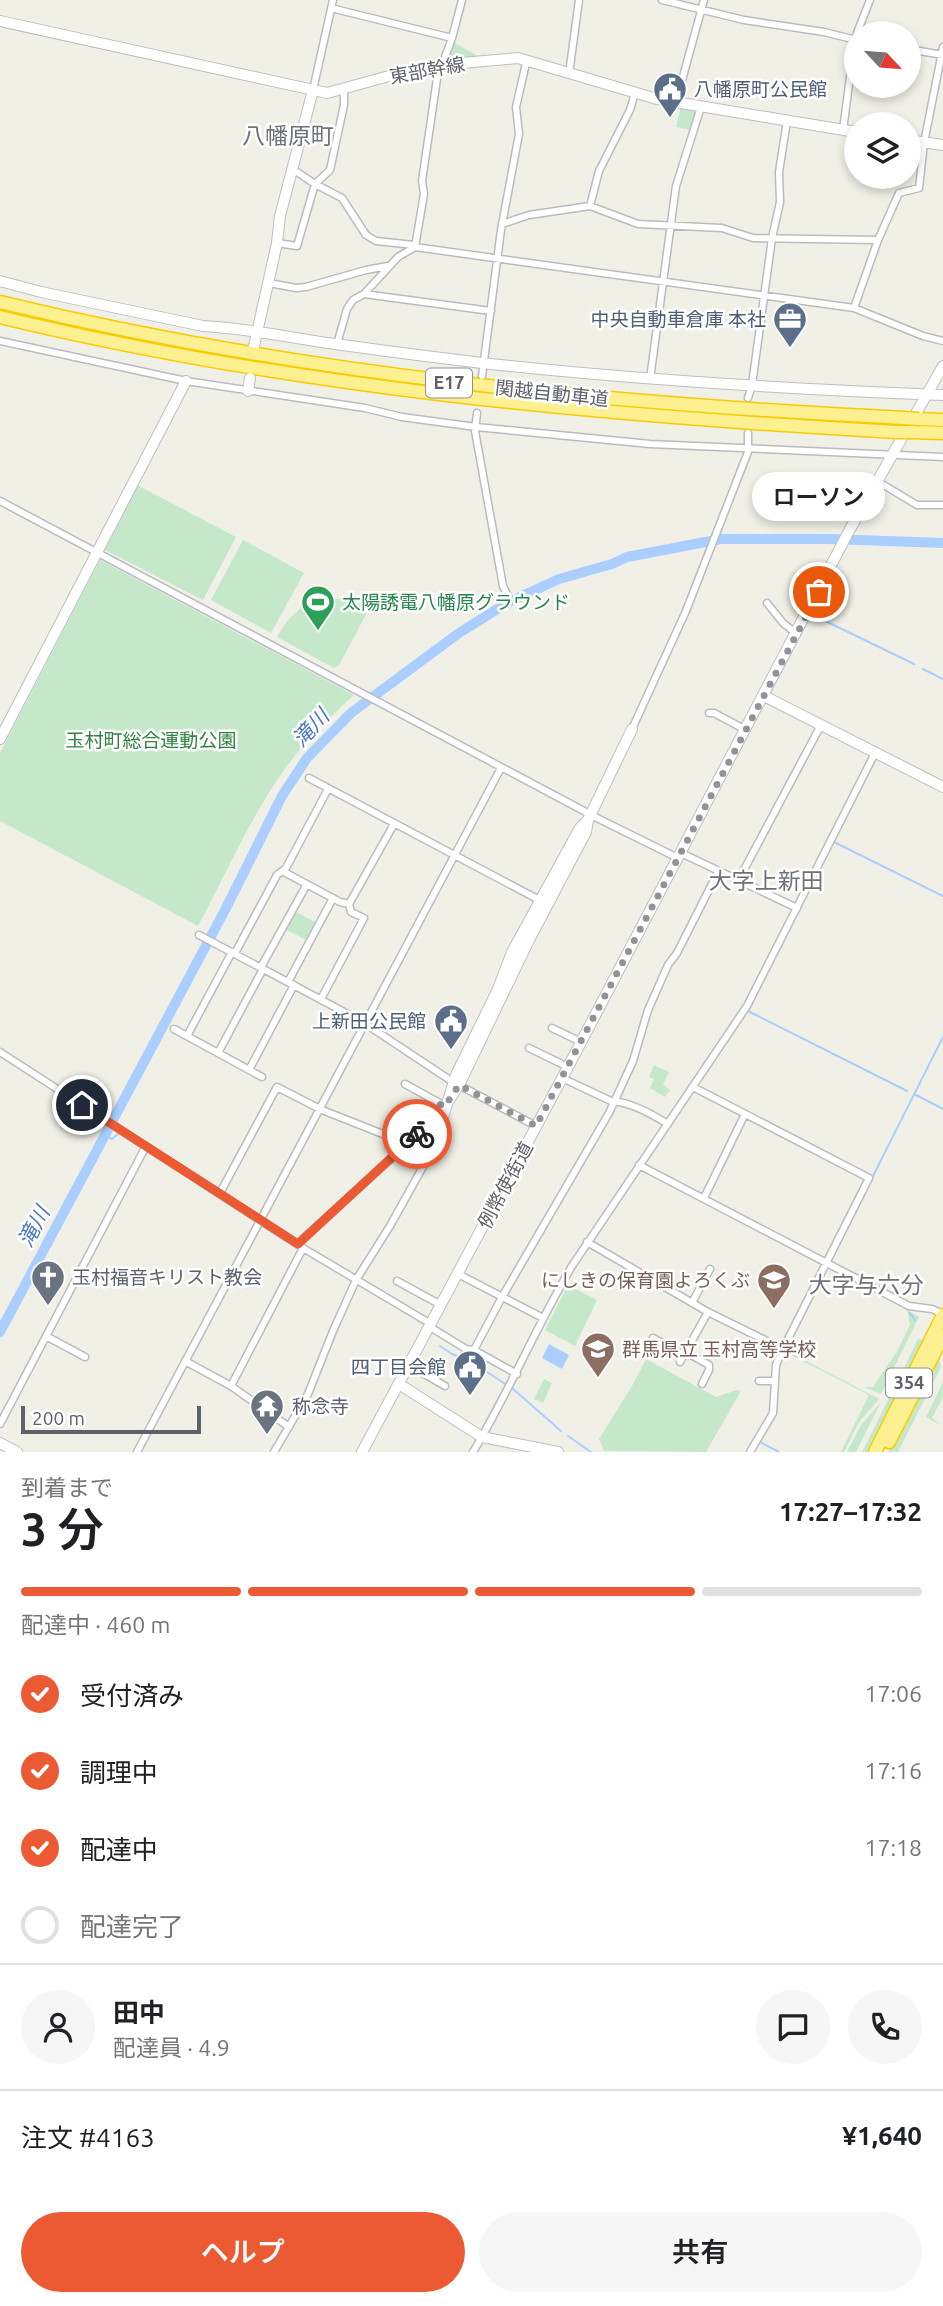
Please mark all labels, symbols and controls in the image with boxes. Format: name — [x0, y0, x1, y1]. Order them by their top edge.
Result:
north arrow — [844, 21, 920, 98]
map controls — [844, 21, 921, 189]
street label: 東部幹線 — [388, 53, 466, 87]
public building icon: 八幡原町公民館 — [651, 70, 689, 119]
place label: 八幡原町公民館 — [694, 78, 827, 100]
button: layers — [844, 112, 921, 189]
district label: 八幡原町 — [242, 123, 334, 148]
office icon: 中央自動車倉庫 本社 — [771, 300, 809, 349]
place label: 中央自動車倉庫 本社 — [591, 308, 766, 330]
road number: E17 — [426, 368, 472, 398]
street label: 関越自動車道 — [494, 376, 610, 410]
callout: ローソン — [752, 473, 886, 522]
text: ローソン — [773, 484, 865, 509]
pin — [789, 562, 849, 622]
icon: bag — [800, 573, 838, 611]
sports icon: 太陽誘電八幡原グラウンド — [299, 583, 337, 632]
place label: 太陽誘電八幡原グラウンド — [342, 591, 570, 613]
water label: 滝川 — [287, 702, 335, 751]
park label: 玉村町総合運動公園 — [65, 729, 237, 751]
district label: 大字上新田 — [709, 868, 824, 893]
public building icon: 上新田公民館 — [432, 1002, 470, 1051]
place label: 上新田公民館 — [312, 1010, 426, 1032]
pin — [52, 1075, 112, 1135]
icon: home — [63, 1086, 101, 1124]
courier — [382, 1099, 452, 1169]
icon: bike — [398, 1115, 436, 1153]
street label: 例幣使街道 — [473, 1138, 537, 1232]
water label: 滝川 — [13, 1201, 55, 1251]
church icon: 玉村福音キリスト教会 — [29, 1258, 67, 1307]
school or university icon: にしきの保育園よろくぶ — [755, 1261, 793, 1310]
place label: 玉村福音キリスト教会 — [72, 1266, 262, 1288]
place label: にしきの保育園よろくぶ — [541, 1269, 750, 1291]
district label: 大字与六分 — [809, 1272, 924, 1297]
school or university icon: 群馬県立 玉村高等学校 — [579, 1330, 617, 1379]
place label: 群馬県立 玉村高等学校 — [622, 1338, 816, 1360]
public building icon: 四丁目会館 — [451, 1348, 489, 1397]
place label: 四丁目会館 — [351, 1356, 446, 1378]
road number: 354 — [886, 1368, 932, 1398]
temple icon: 称念寺 — [248, 1387, 286, 1436]
place label: 称念寺 — [292, 1395, 349, 1417]
scale bar — [21, 1403, 201, 1435]
text: 200 m — [32, 1407, 85, 1429]
text: 到着まで — [21, 1475, 113, 1500]
text: 17:27–17:32 — [779, 1497, 922, 1526]
text: 3 分 — [21, 1503, 104, 1555]
text: 配達中 · 460 m — [21, 1612, 170, 1637]
icon: check — [21, 1675, 59, 1713]
text: 受付済み — [80, 1681, 184, 1710]
text: 17:06 — [864, 1681, 922, 1706]
icon: check — [21, 1752, 59, 1790]
text: 調理中 — [80, 1758, 158, 1787]
text: 17:16 — [864, 1758, 922, 1783]
icon: check — [21, 1829, 59, 1867]
text: 配達中 — [80, 1835, 158, 1864]
text: 17:18 — [864, 1835, 922, 1860]
text: 配達完了 — [80, 1912, 184, 1941]
button: person — [21, 1990, 95, 2064]
button: chat — [756, 1990, 830, 2064]
button: phone — [848, 1990, 922, 2064]
text: 田中 — [113, 1998, 165, 2027]
text: 配達員 · 4.9 — [113, 2035, 230, 2060]
text: ¥1,640 — [842, 2121, 922, 2150]
text: 注文 #4163 — [21, 2123, 155, 2152]
button: ヘルプ — [21, 2212, 465, 2292]
button: 共有 — [479, 2212, 922, 2292]

